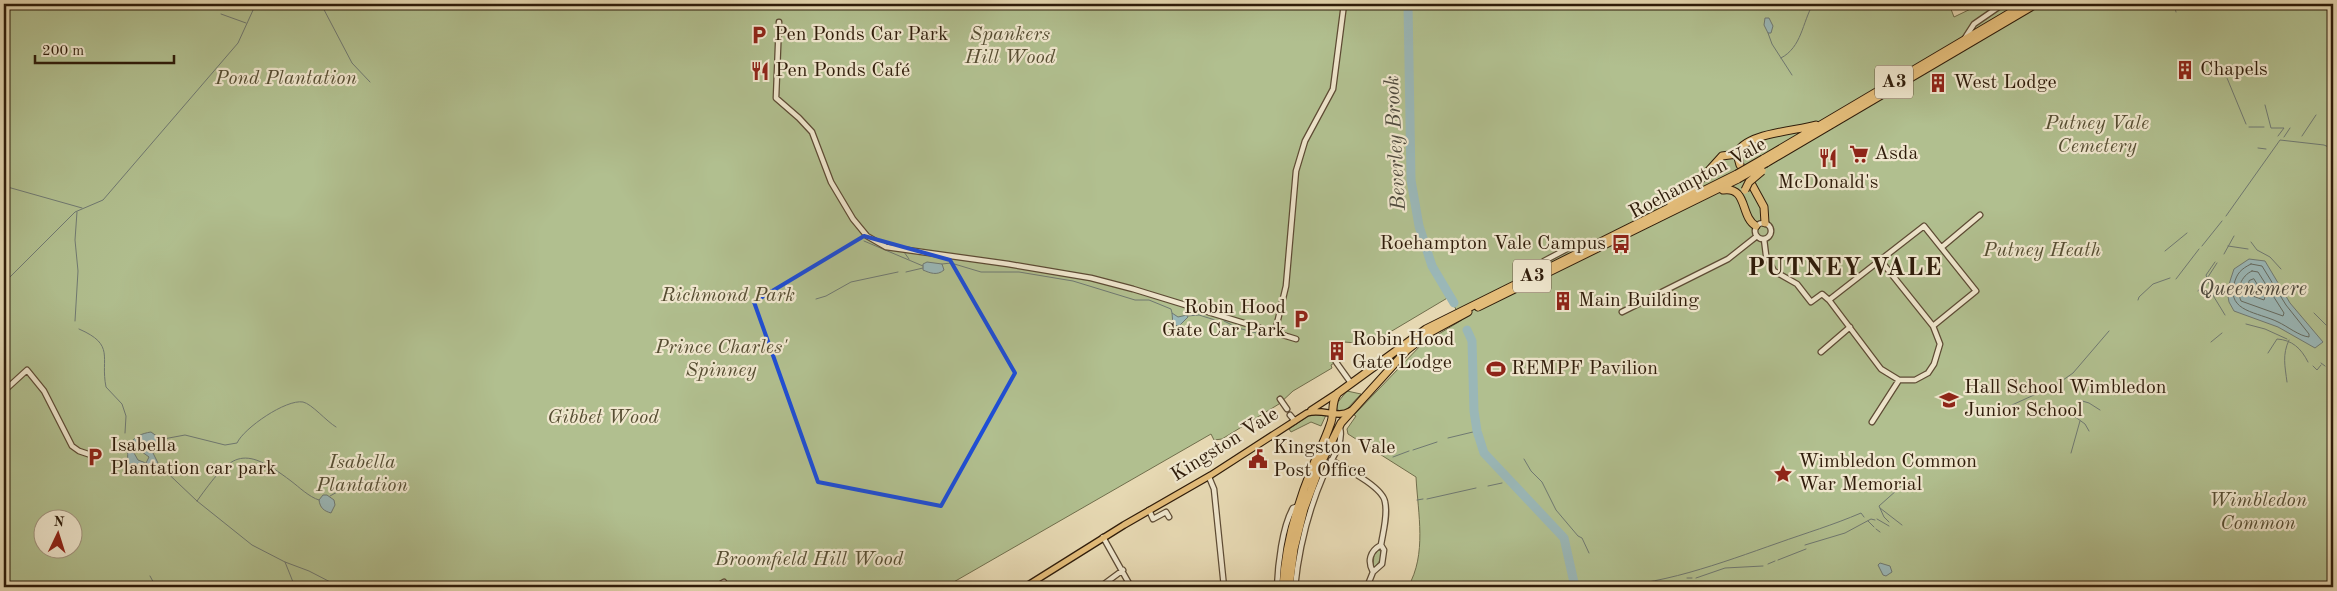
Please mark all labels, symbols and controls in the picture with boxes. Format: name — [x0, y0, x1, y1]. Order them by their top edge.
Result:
parking icon: Pen Ponds Car Park — [748, 24, 770, 46]
place label: Pen Ponds Car Park — [774, 25, 948, 45]
park label: Spankers Hill Wood — [964, 25, 1056, 68]
scale bar — [35, 32, 174, 64]
text: 200 m — [42, 44, 84, 59]
building icon: Chapels — [2174, 59, 2196, 81]
restaurant icon: Pen Ponds Café — [749, 60, 771, 82]
place label: Chapels — [2200, 60, 2268, 80]
place label: Pen Ponds Café — [775, 61, 910, 81]
road number: A3 — [1875, 65, 1913, 98]
park label: Pond Plantation — [214, 69, 357, 89]
building icon: West Lodge — [1927, 72, 1949, 94]
place label: West Lodge — [1953, 73, 2057, 93]
water label: Beverley Brook — [1382, 75, 1410, 212]
park label: Putney Vale Cemetery — [2044, 114, 2149, 157]
street label: Roehampton Vale — [1626, 134, 1770, 224]
supermarket icon: Asda — [1848, 143, 1870, 165]
place label: Asda — [1874, 144, 1918, 164]
restaurant icon: McDonald's — [1817, 147, 1839, 169]
place label: McDonald's — [1778, 173, 1879, 193]
bus stop icon: Roehampton Vale Campus — [1610, 233, 1632, 255]
place label: Roehampton Vale Campus — [1379, 234, 1606, 254]
park label: Putney Heath — [1982, 241, 2101, 261]
district label: PUTNEY VALE — [1748, 256, 1942, 281]
road number: A3 — [1513, 260, 1551, 292]
water label: Queensmere — [2199, 279, 2307, 300]
park label: Richmond Park — [660, 286, 795, 306]
building icon: Main Building — [1552, 290, 1574, 312]
place label: Main Building — [1578, 291, 1699, 311]
place label: Robin Hood Gate Car Park — [1162, 298, 1286, 341]
parking icon: Robin Hood Gate Car Park — [1290, 308, 1312, 330]
place label: Robin Hood Gate Lodge — [1352, 330, 1454, 373]
park label: Prince Charles' Spinney — [654, 338, 788, 381]
building icon: Robin Hood Gate Lodge — [1326, 340, 1348, 362]
sports icon: REMPF Pavilion — [1485, 358, 1507, 380]
place label: REMPF Pavilion — [1511, 359, 1658, 379]
place label: Hall School Wimbledon Junior School — [1964, 378, 2167, 421]
school or university icon: Hall School Wimbledon Junior School — [1938, 389, 1960, 411]
street label: Kingston Vale — [1168, 404, 1282, 486]
park label: Gibbet Wood — [547, 408, 659, 428]
place label: Isabella Plantation car park — [110, 436, 277, 479]
place label: Kingston Vale Post Office — [1273, 438, 1395, 481]
parking icon: Isabella Plantation car park — [84, 446, 106, 468]
public building icon: Kingston Vale Post Office — [1247, 448, 1269, 470]
place label: Wimbledon Common War Memorial — [1798, 452, 1977, 495]
park label: Isabella Plantation — [315, 453, 408, 496]
place icon: Wimbledon Common War Memorial — [1772, 463, 1794, 485]
park label: Wimbledon Common — [2209, 491, 2307, 534]
north arrow — [32, 508, 82, 558]
text: N — [53, 515, 65, 529]
park label: Broomfield Hill Wood — [714, 550, 904, 570]

